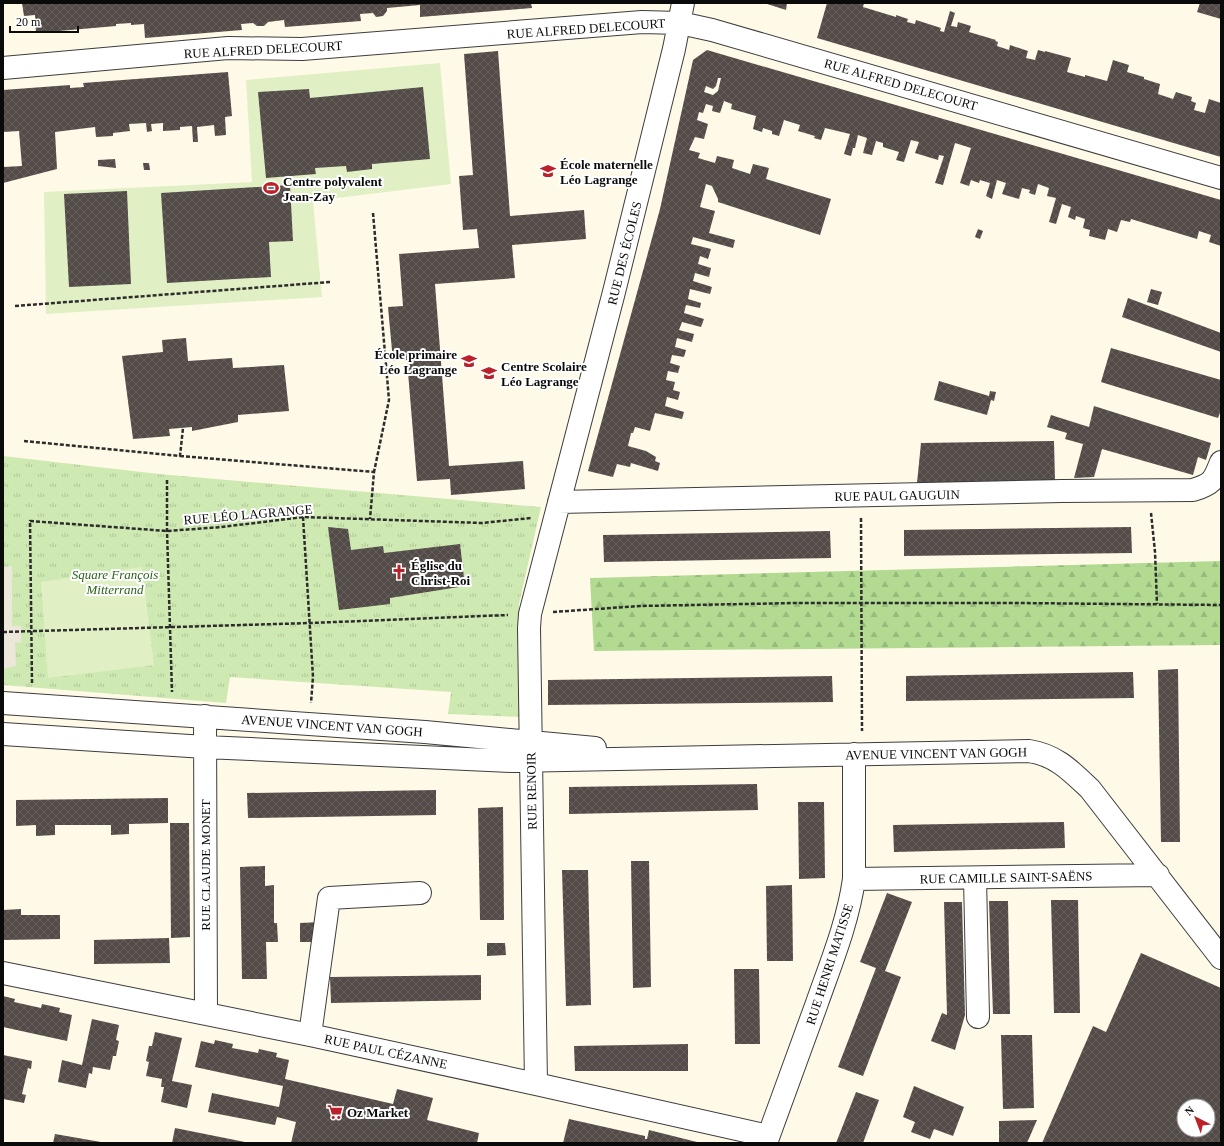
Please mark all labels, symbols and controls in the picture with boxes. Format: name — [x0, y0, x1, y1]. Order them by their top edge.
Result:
scale bar — [10, 8, 78, 34]
text: 20 m — [16, 15, 41, 29]
street label: RUE ALFRED DELECOURT — [506, 15, 666, 42]
street label: RUE ALFRED DELECOURT — [183, 38, 343, 61]
street label: RUE ALFRED DELECOURT — [822, 55, 979, 114]
place label: École maternelle Léo Lagrange — [560, 157, 653, 187]
school or university icon: École maternelle Léo Lagrange — [539, 162, 557, 180]
place label: Centre polyvalent Jean-Zay — [283, 174, 383, 204]
sports icon: Centre polyvalent Jean-Zay — [262, 179, 280, 197]
street label: RUE DES ÉCOLES — [604, 200, 645, 306]
place label: École primaire Léo Lagrange — [375, 347, 457, 377]
school or university icon: École primaire Léo Lagrange — [460, 352, 478, 370]
place label: Centre Scolaire Léo Lagrange — [501, 359, 587, 389]
school or university icon: Centre Scolaire Léo Lagrange — [480, 364, 498, 382]
street label: RUE PAUL GAUGUIN — [834, 487, 960, 504]
street label: RUE LÉO LAGRANGE — [183, 501, 313, 528]
place label: Église du Christ-Roi — [411, 558, 471, 588]
church icon: Église du Christ-Roi — [390, 563, 408, 581]
park label: Square François Mitterrand — [72, 567, 158, 597]
street label: AVENUE VINCENT VAN GOGH — [241, 712, 423, 739]
street label: AVENUE VINCENT VAN GOGH — [845, 744, 1027, 763]
street label: RUE RENOIR — [523, 752, 540, 830]
street label: RUE CLAUDE MONET — [198, 799, 213, 931]
street label: RUE CAMILLE SAINT-SAËNS — [919, 868, 1093, 887]
street label: RUE HENRI MATISSE — [803, 902, 856, 1027]
street label: RUE PAUL CÉZANNE — [323, 1031, 449, 1072]
north arrow — [1176, 1098, 1216, 1138]
supermarket icon: Oz Market — [326, 1103, 344, 1121]
text: N — [1182, 1103, 1196, 1118]
place label: Oz Market — [347, 1105, 409, 1120]

